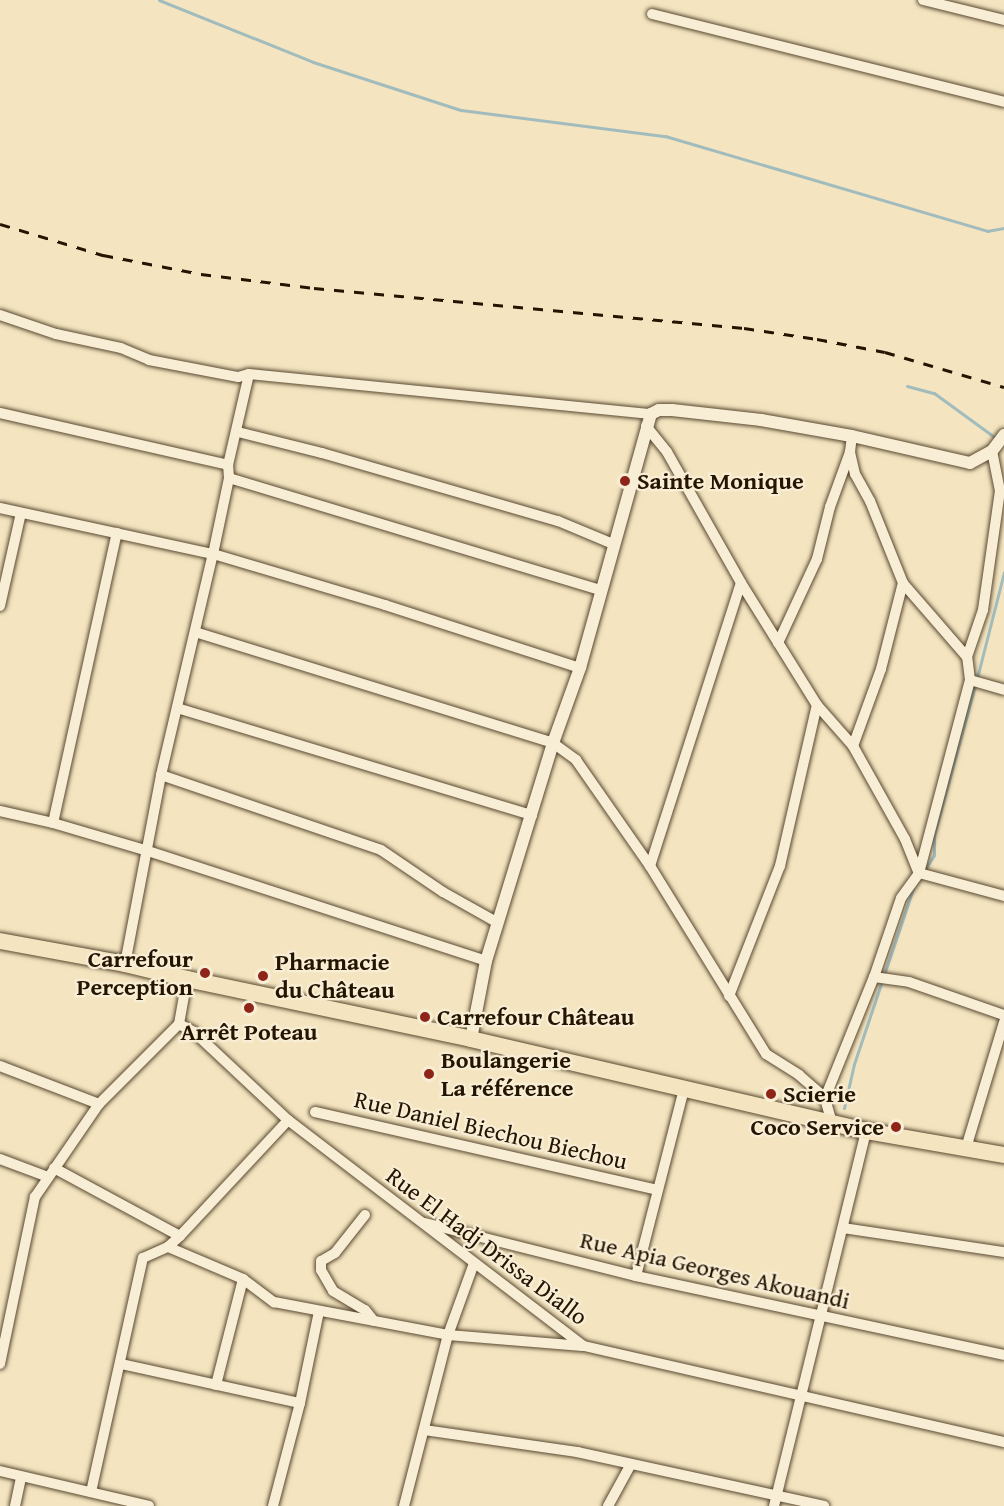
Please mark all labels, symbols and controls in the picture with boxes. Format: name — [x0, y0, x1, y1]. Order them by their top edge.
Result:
place label: Sainte Monique — [637, 467, 804, 495]
marker: Sainte Monique — [618, 474, 632, 488]
place label: Carrefour Perception — [77, 945, 193, 1001]
place label: Pharmacie du Château — [275, 948, 395, 1004]
marker: Carrefour Perception — [198, 966, 212, 980]
marker: Pharmacie du Château — [256, 969, 270, 983]
marker: Arrêt Poteau — [242, 1001, 256, 1015]
place label: Carrefour Château — [437, 1003, 635, 1031]
marker: Carrefour Château — [418, 1010, 432, 1024]
place label: Arrêt Poteau — [180, 1018, 318, 1046]
place label: Boulangerie La référence — [441, 1046, 574, 1102]
marker: Boulangerie La référence — [422, 1067, 436, 1081]
place label: Scierie — [783, 1080, 856, 1108]
street label: Rue Daniel Biechou Biechou — [352, 1085, 630, 1175]
marker: Scierie — [764, 1087, 778, 1101]
place label: Coco Service — [750, 1113, 884, 1141]
marker: Coco Service — [889, 1120, 903, 1134]
street label: Rue El Hadj Drissa Diallo — [381, 1161, 593, 1331]
street label: Rue Apia Georges Akouandi — [577, 1225, 853, 1315]

